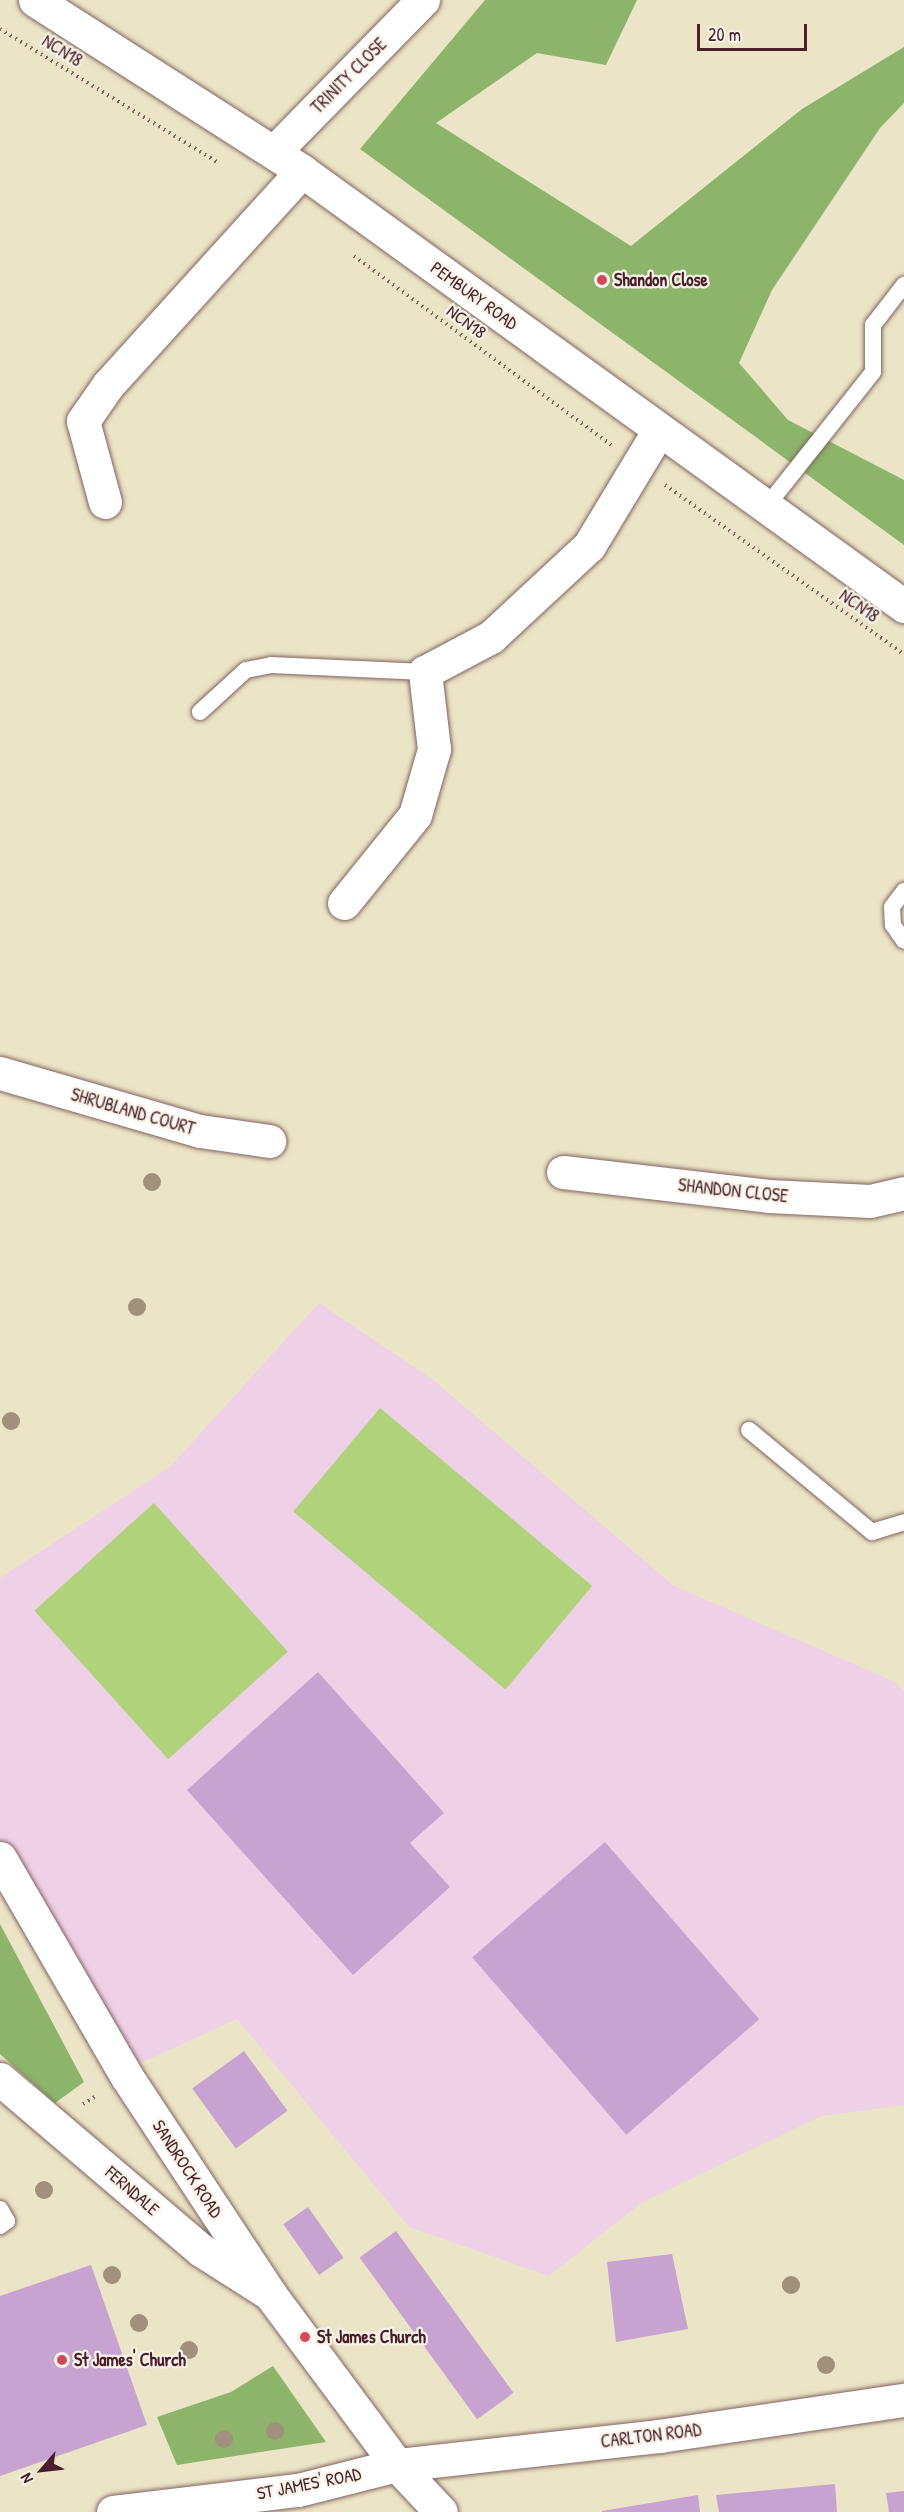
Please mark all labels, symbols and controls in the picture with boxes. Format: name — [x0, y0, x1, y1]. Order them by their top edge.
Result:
scale bar — [700, 12, 810, 50]
text: 20 m — [708, 22, 741, 47]
street label: NCN18 — [38, 30, 86, 72]
street label: TRINITY CLOSE — [307, 34, 391, 118]
street label: PEMBURY ROAD — [426, 257, 522, 335]
place label: Shandon Close — [614, 269, 708, 291]
marker: Shandon Close — [595, 273, 609, 287]
street label: NCN18 — [442, 301, 490, 343]
street label: NCN18 — [835, 585, 883, 627]
street label: SHRUBLAND COURT — [69, 1084, 197, 1140]
street label: SHANDON CLOSE — [677, 1175, 789, 1207]
street label: SANDROCK ROAD — [147, 2116, 227, 2222]
street label: FERNDALE — [101, 2162, 163, 2220]
place label: St James Church — [317, 2326, 426, 2348]
marker: St James Church — [298, 2330, 312, 2344]
place label: St James' Church — [74, 2349, 186, 2371]
marker: St James' Church — [55, 2353, 69, 2367]
street label: CARLTON ROAD — [599, 2419, 703, 2453]
north arrow — [12, 2440, 72, 2500]
street label: ST JAMES' ROAD — [255, 2463, 363, 2505]
text: N — [14, 2470, 38, 2487]

